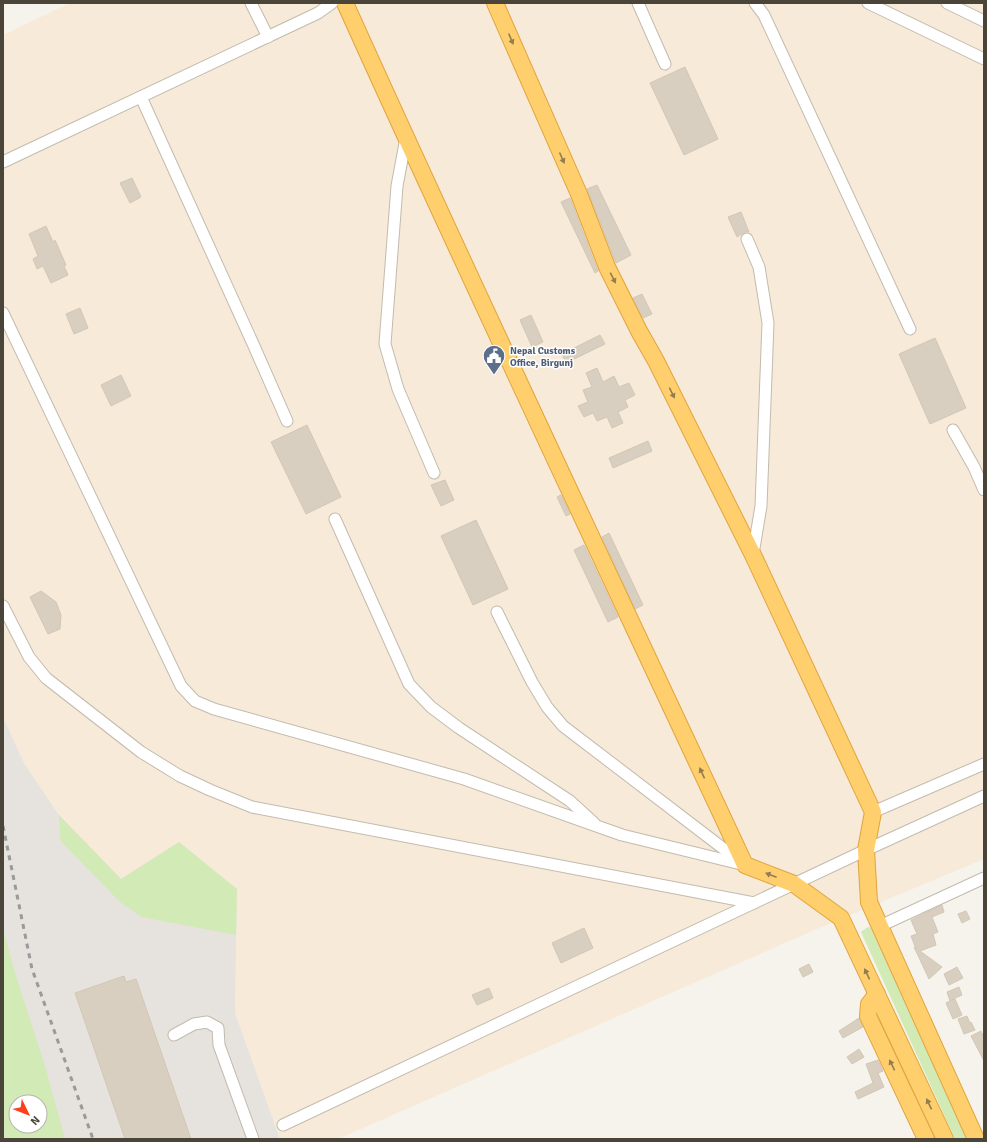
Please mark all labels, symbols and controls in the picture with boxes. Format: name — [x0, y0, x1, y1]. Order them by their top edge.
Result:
one-way arrow — [508, 33, 514, 45]
one-way arrow — [559, 152, 566, 164]
one-way arrow — [609, 272, 616, 284]
public building icon: Nepal Customs Office, Birgunj — [481, 343, 507, 376]
place label: Nepal Customs Office, Birgunj — [510, 345, 576, 369]
one-way arrow — [669, 388, 675, 399]
one-way arrow — [699, 767, 705, 779]
one-way arrow — [765, 872, 777, 878]
one-way arrow — [864, 968, 870, 979]
one-way arrow — [889, 1060, 895, 1071]
north arrow — [8, 1094, 48, 1134]
one-way arrow — [926, 1098, 932, 1109]
text: N — [28, 1113, 42, 1128]

